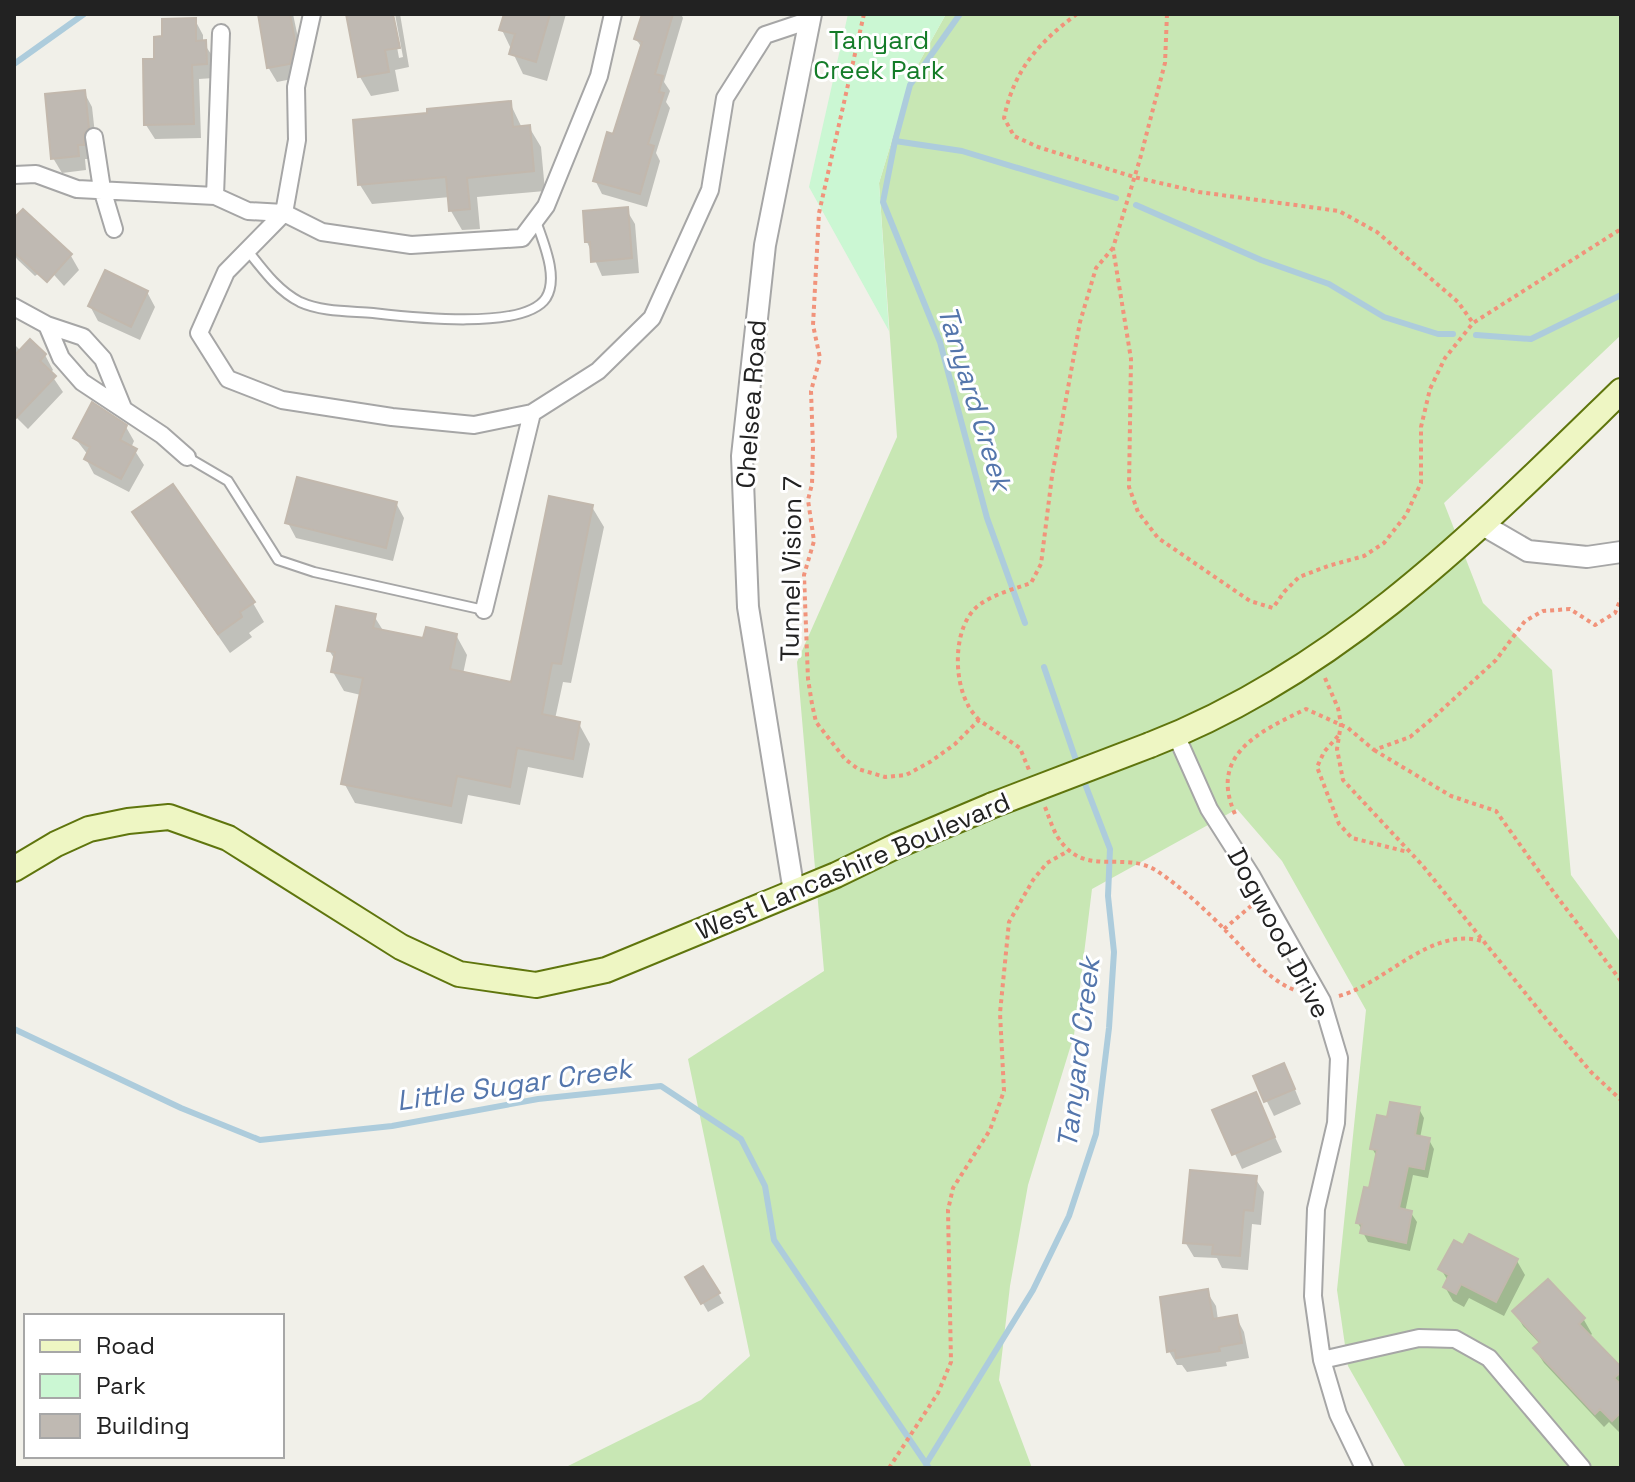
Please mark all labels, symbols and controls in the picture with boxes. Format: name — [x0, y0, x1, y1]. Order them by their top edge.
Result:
park label: Tanyard Creek Park — [813, 23, 945, 87]
water label: Tanyard Creek — [930, 301, 1021, 498]
street label: Chelsea Road — [728, 319, 774, 489]
street label: Tunnel Vision 7 — [772, 476, 810, 662]
street label: West Lancashire Boulevard — [691, 784, 1015, 948]
street label: Dogwood Drive — [1220, 842, 1338, 1024]
water label: Tanyard Creek — [1048, 953, 1108, 1150]
water label: Little Sugar Creek — [394, 1049, 637, 1118]
legend — [24, 1314, 284, 1458]
text: Road — [96, 1330, 155, 1361]
text: Park — [96, 1370, 146, 1401]
text: Building — [96, 1410, 190, 1441]

